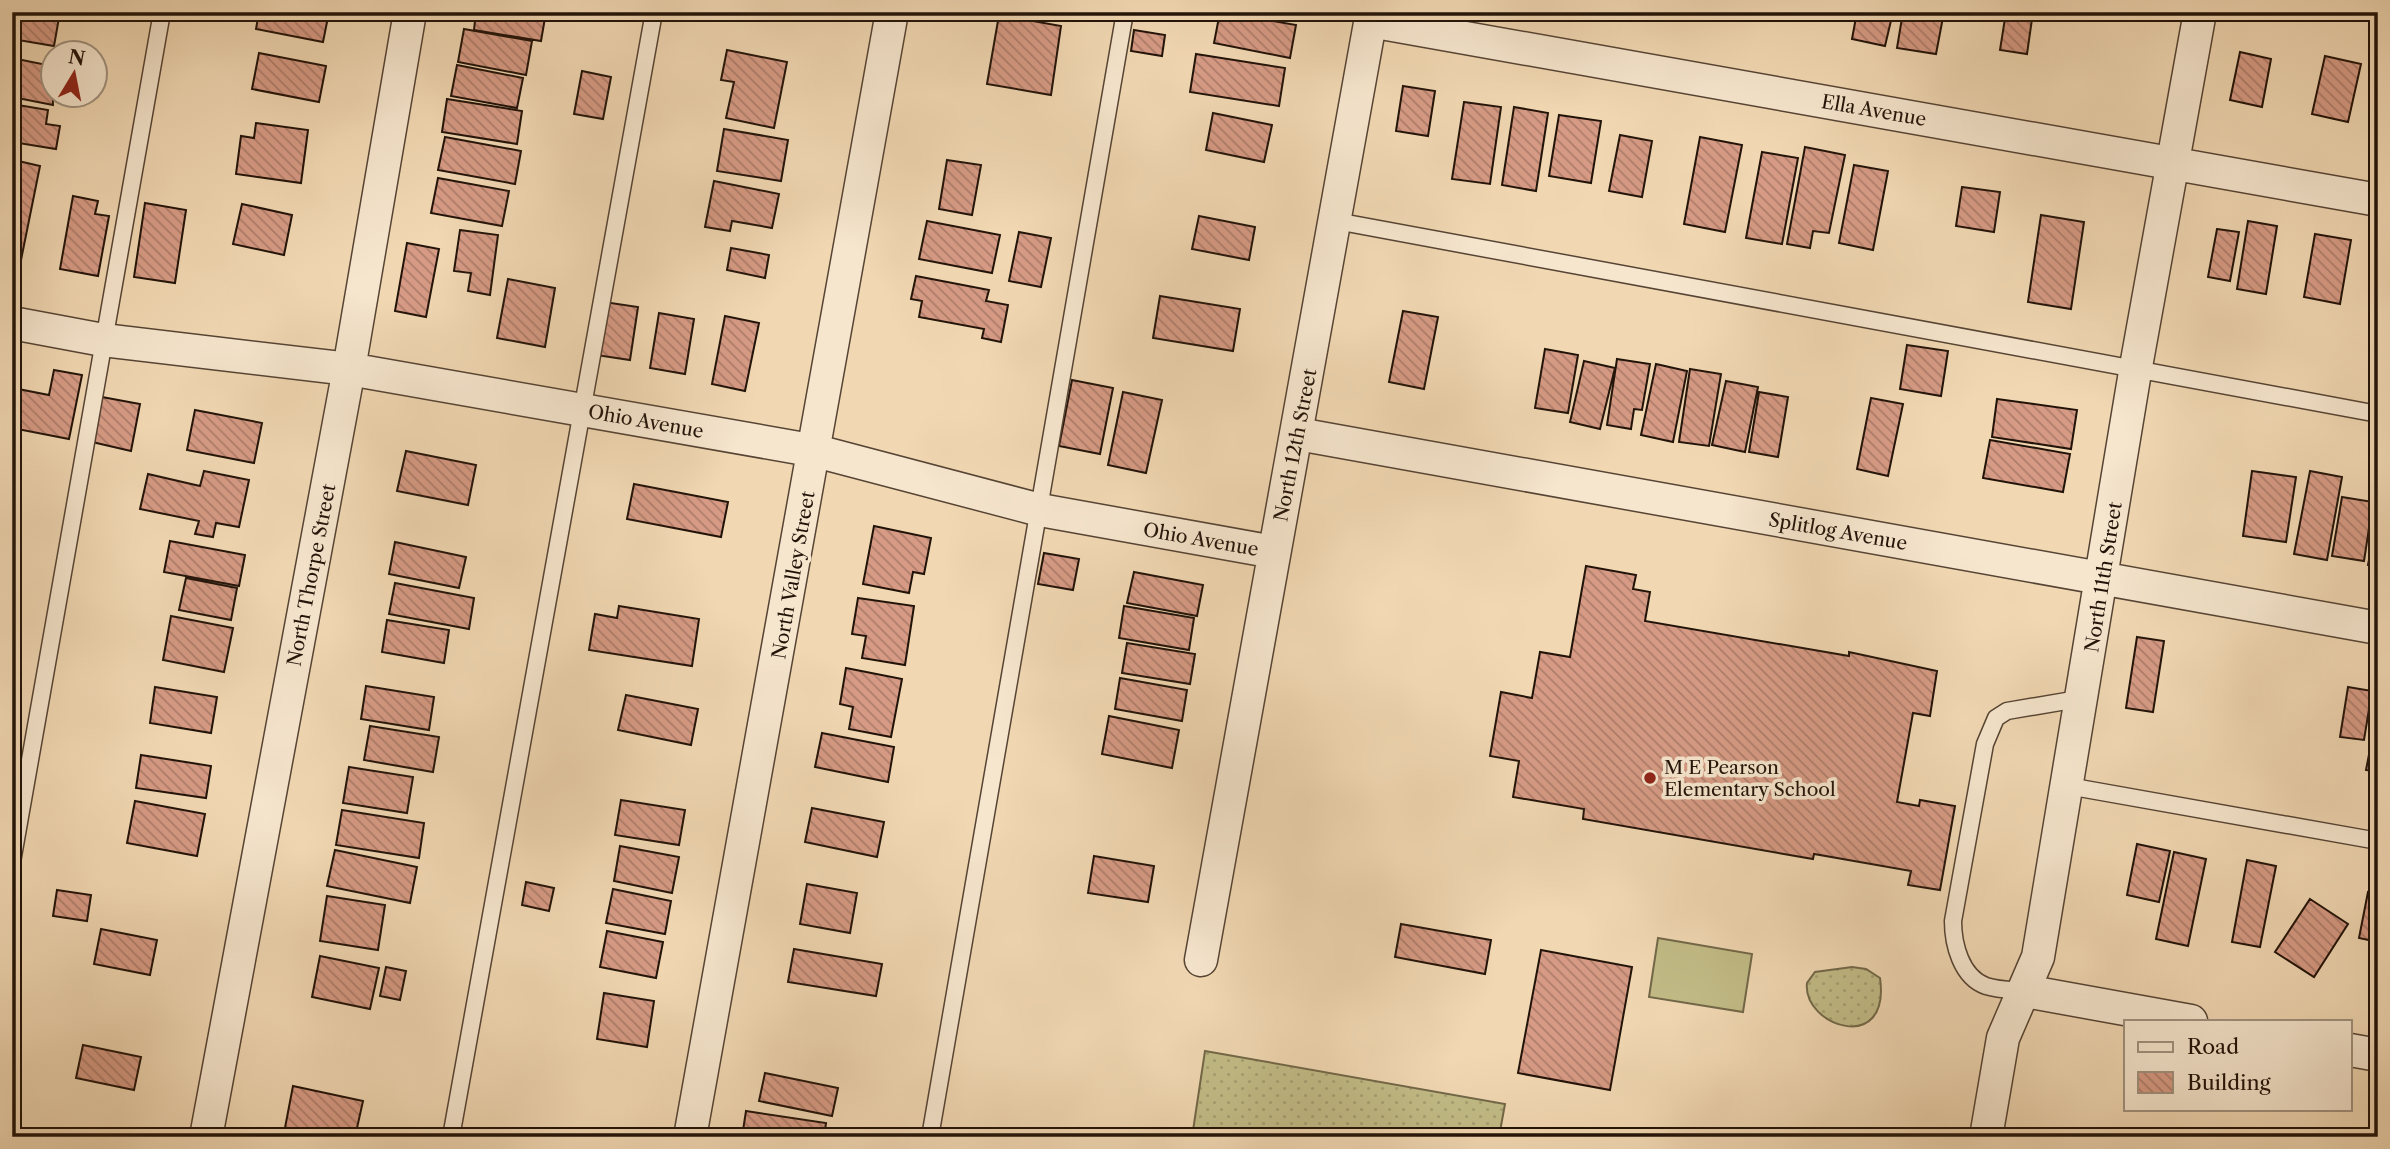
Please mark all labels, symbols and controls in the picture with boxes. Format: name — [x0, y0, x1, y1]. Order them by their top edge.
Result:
north arrow — [38, 38, 108, 108]
text: N — [67, 45, 87, 71]
street label: Ella Avenue — [1820, 90, 1928, 131]
street label: North 12th Street — [1269, 367, 1322, 523]
street label: Ohio Avenue — [586, 400, 705, 443]
street label: North Thorpe Street — [283, 482, 340, 668]
street label: North Valley Street — [767, 489, 820, 661]
street label: North 11th Street — [2080, 500, 2127, 654]
street label: Splitlog Avenue — [1767, 508, 1909, 555]
street label: Ohio Avenue — [1141, 518, 1260, 561]
place label: M E Pearson Elementary School — [1664, 756, 1836, 801]
marker: M E Pearson Elementary School — [1642, 770, 1658, 786]
legend — [2124, 1020, 2352, 1110]
text: Road — [2187, 1034, 2239, 1059]
text: Building — [2187, 1070, 2272, 1095]

